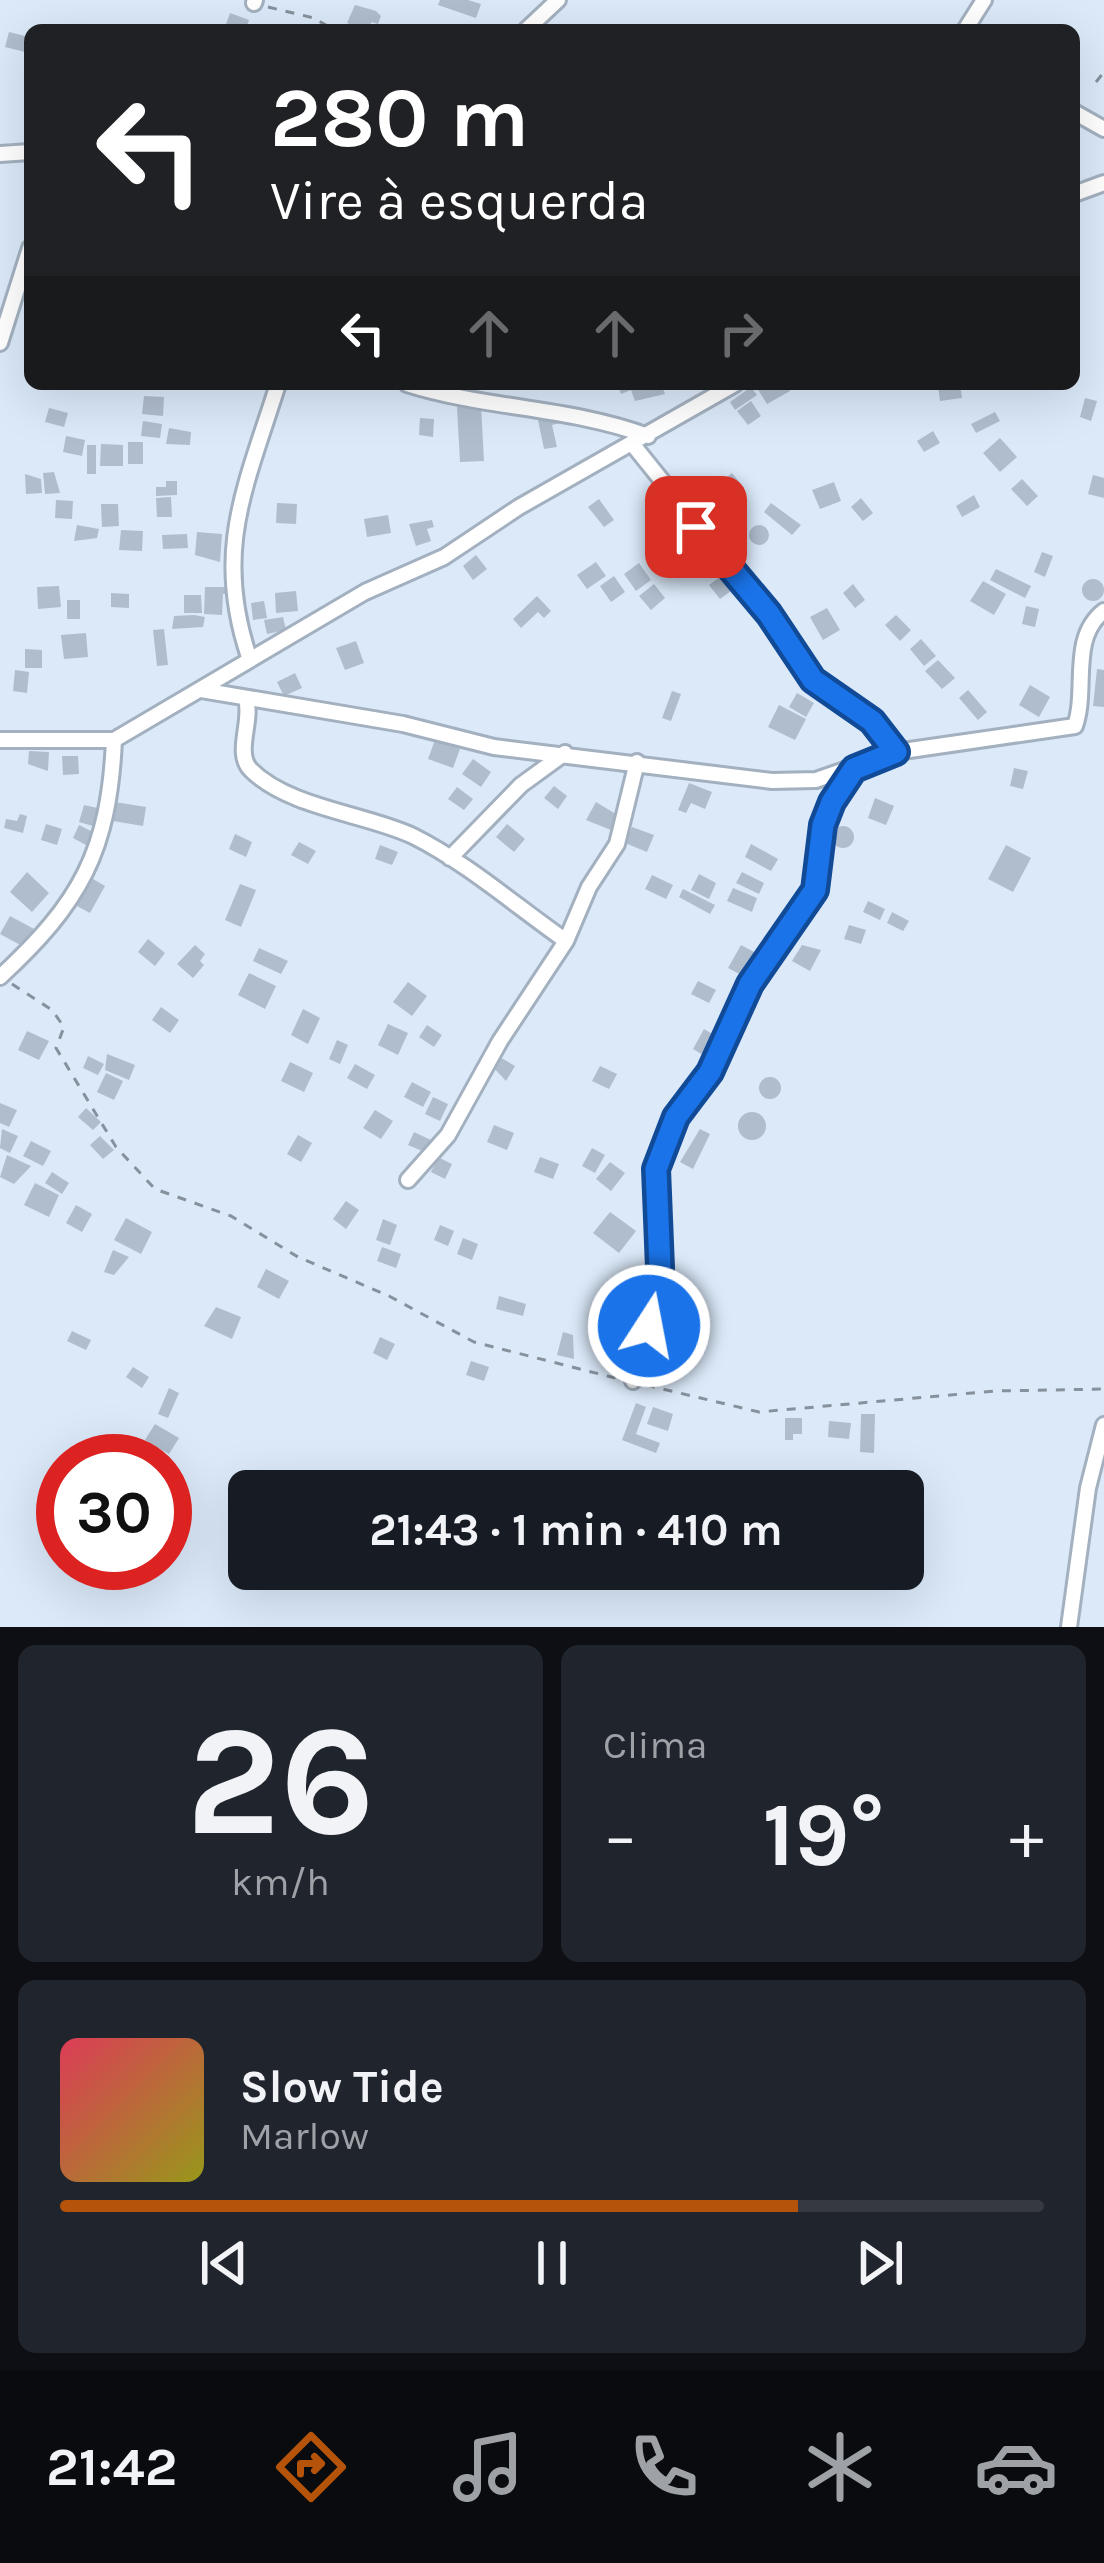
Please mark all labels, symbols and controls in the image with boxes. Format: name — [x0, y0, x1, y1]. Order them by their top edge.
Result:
text: 280 m — [270, 69, 529, 167]
icon: left — [72, 72, 228, 228]
text: Vire à esquerda — [270, 169, 648, 233]
icon: left — [330, 300, 396, 366]
icon: ahead — [456, 300, 522, 366]
icon: ahead — [582, 300, 648, 366]
icon: right — [708, 300, 774, 366]
pin — [645, 476, 747, 578]
icon: arrive — [663, 494, 729, 560]
position arrow — [586, 1263, 712, 1389]
speed limit sign: 30 — [36, 1434, 192, 1590]
text: 21:43 · 1 min · 410 m — [369, 1504, 783, 1556]
text: 26 — [186, 1690, 375, 1872]
text: Clima — [603, 1722, 707, 1768]
text: 19° — [763, 1782, 884, 1888]
text: − — [603, 1797, 638, 1875]
text: + — [1009, 1797, 1044, 1875]
text: km/h — [231, 1859, 330, 1905]
text: Slow Tide — [240, 2061, 444, 2113]
text: Marlow — [240, 2113, 369, 2159]
icon: previous — [191, 2230, 257, 2296]
icon: pause — [519, 2230, 585, 2296]
icon: next — [847, 2230, 913, 2296]
icon: directions — [269, 2425, 353, 2509]
icon: music — [446, 2425, 530, 2509]
icon: phone — [622, 2425, 706, 2509]
icon: climate — [798, 2425, 882, 2509]
icon: car — [974, 2425, 1058, 2509]
text: 21:42 — [46, 2435, 177, 2499]

